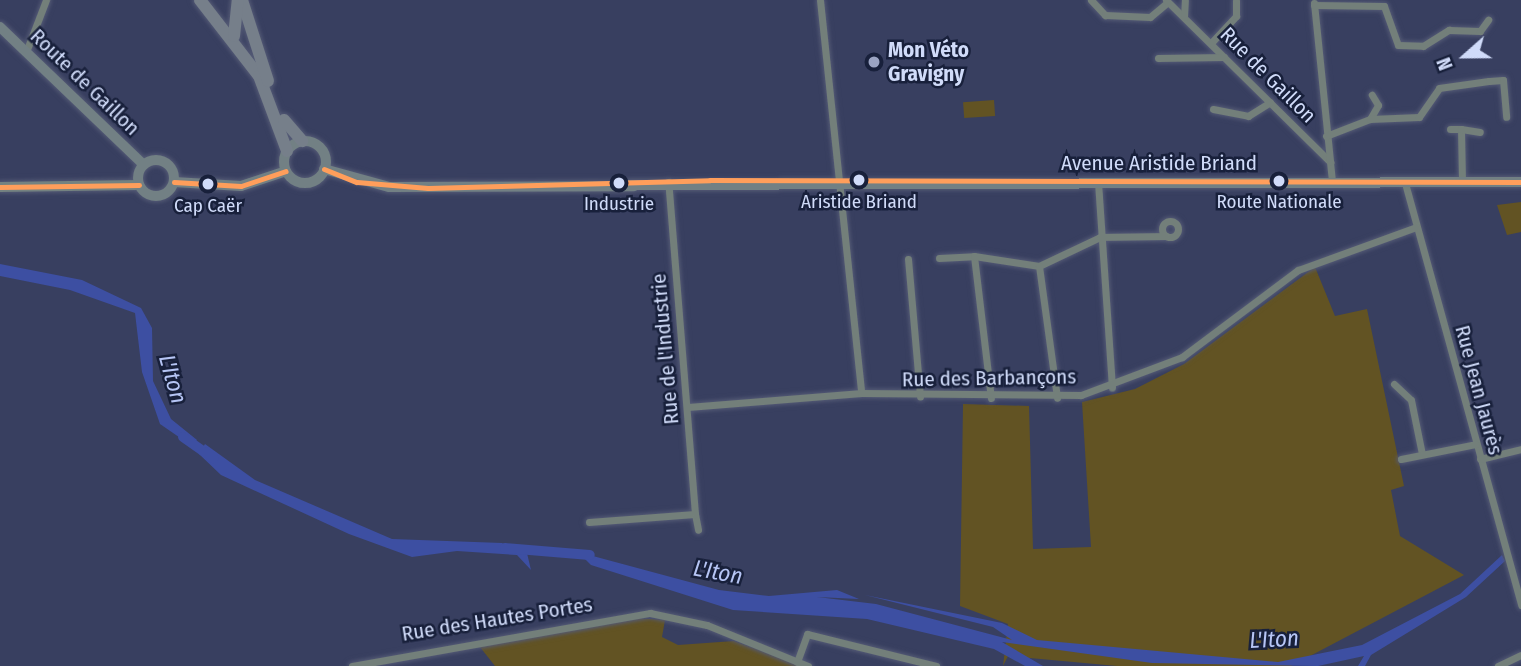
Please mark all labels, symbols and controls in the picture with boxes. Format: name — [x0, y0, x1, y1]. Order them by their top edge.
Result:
north arrow — [1430, 21, 1500, 91]
street label: Rue de Gaillon — [1215, 22, 1321, 128]
street label: Route de Gaillon — [25, 24, 145, 140]
place label: Mon Véto Gravigny — [888, 37, 969, 87]
marker: Mon Véto Gravigny — [866, 54, 882, 70]
text: N — [1432, 54, 1458, 73]
street label: Avenue Aristide Briand — [1061, 150, 1257, 176]
marker: Aristide Briand — [852, 173, 866, 187]
marker: Route Nationale — [1272, 174, 1286, 188]
marker: Industrie — [612, 176, 626, 190]
marker: Cap Caër — [201, 177, 215, 191]
place label: Aristide Briand — [801, 191, 917, 213]
place label: Route Nationale — [1216, 191, 1342, 213]
place label: Industrie — [584, 193, 654, 215]
place label: Cap Caër — [174, 195, 242, 217]
street label: Rue de l'Industrie — [646, 272, 684, 426]
street label: Rue Jean Jaurès — [1450, 322, 1508, 458]
water label: L'Iton — [153, 351, 193, 407]
street label: Rue des Barbançons — [902, 364, 1076, 392]
water label: L'Iton — [691, 554, 745, 590]
street label: Rue des Hautes Portes — [400, 591, 594, 647]
water label: L'Iton — [1249, 624, 1299, 654]

